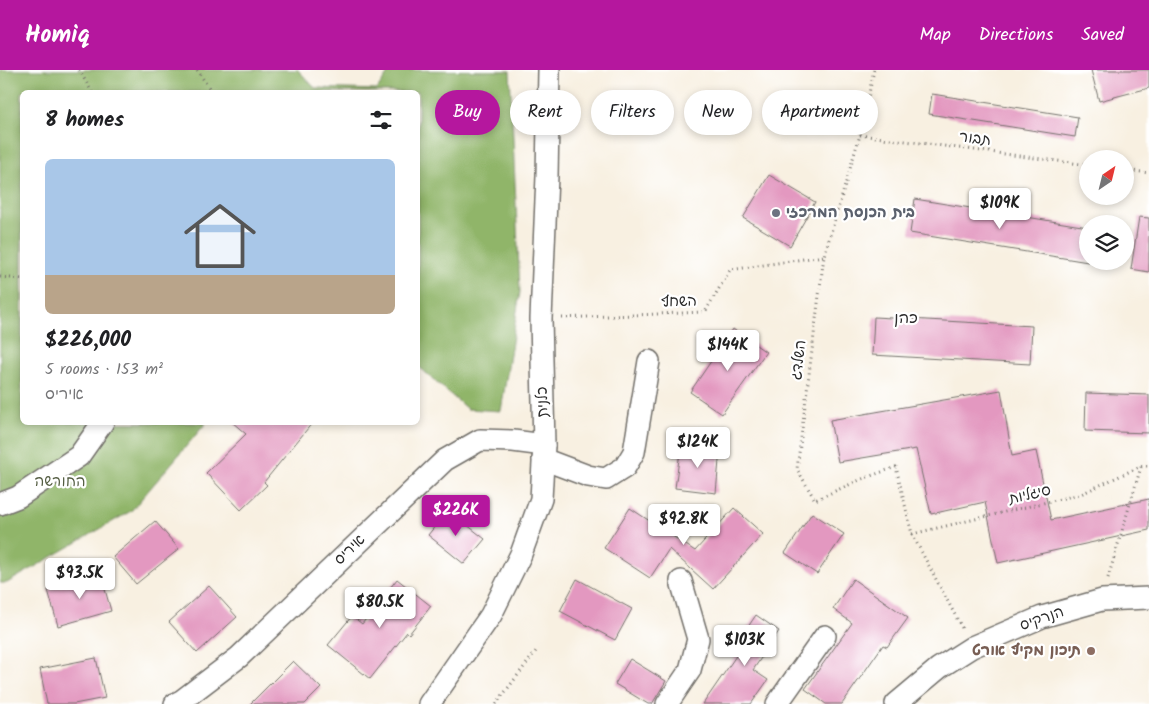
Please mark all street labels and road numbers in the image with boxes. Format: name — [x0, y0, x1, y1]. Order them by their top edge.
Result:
street label: תבור — [958, 125, 992, 153]
street label: השחף — [661, 289, 697, 315]
street label: השלדג — [785, 338, 813, 382]
street label: כלנית — [531, 386, 555, 418]
street label: סיגליות — [1006, 479, 1053, 512]
street label: איריס — [329, 529, 372, 571]
street label: הנרקיס — [1017, 600, 1067, 638]

